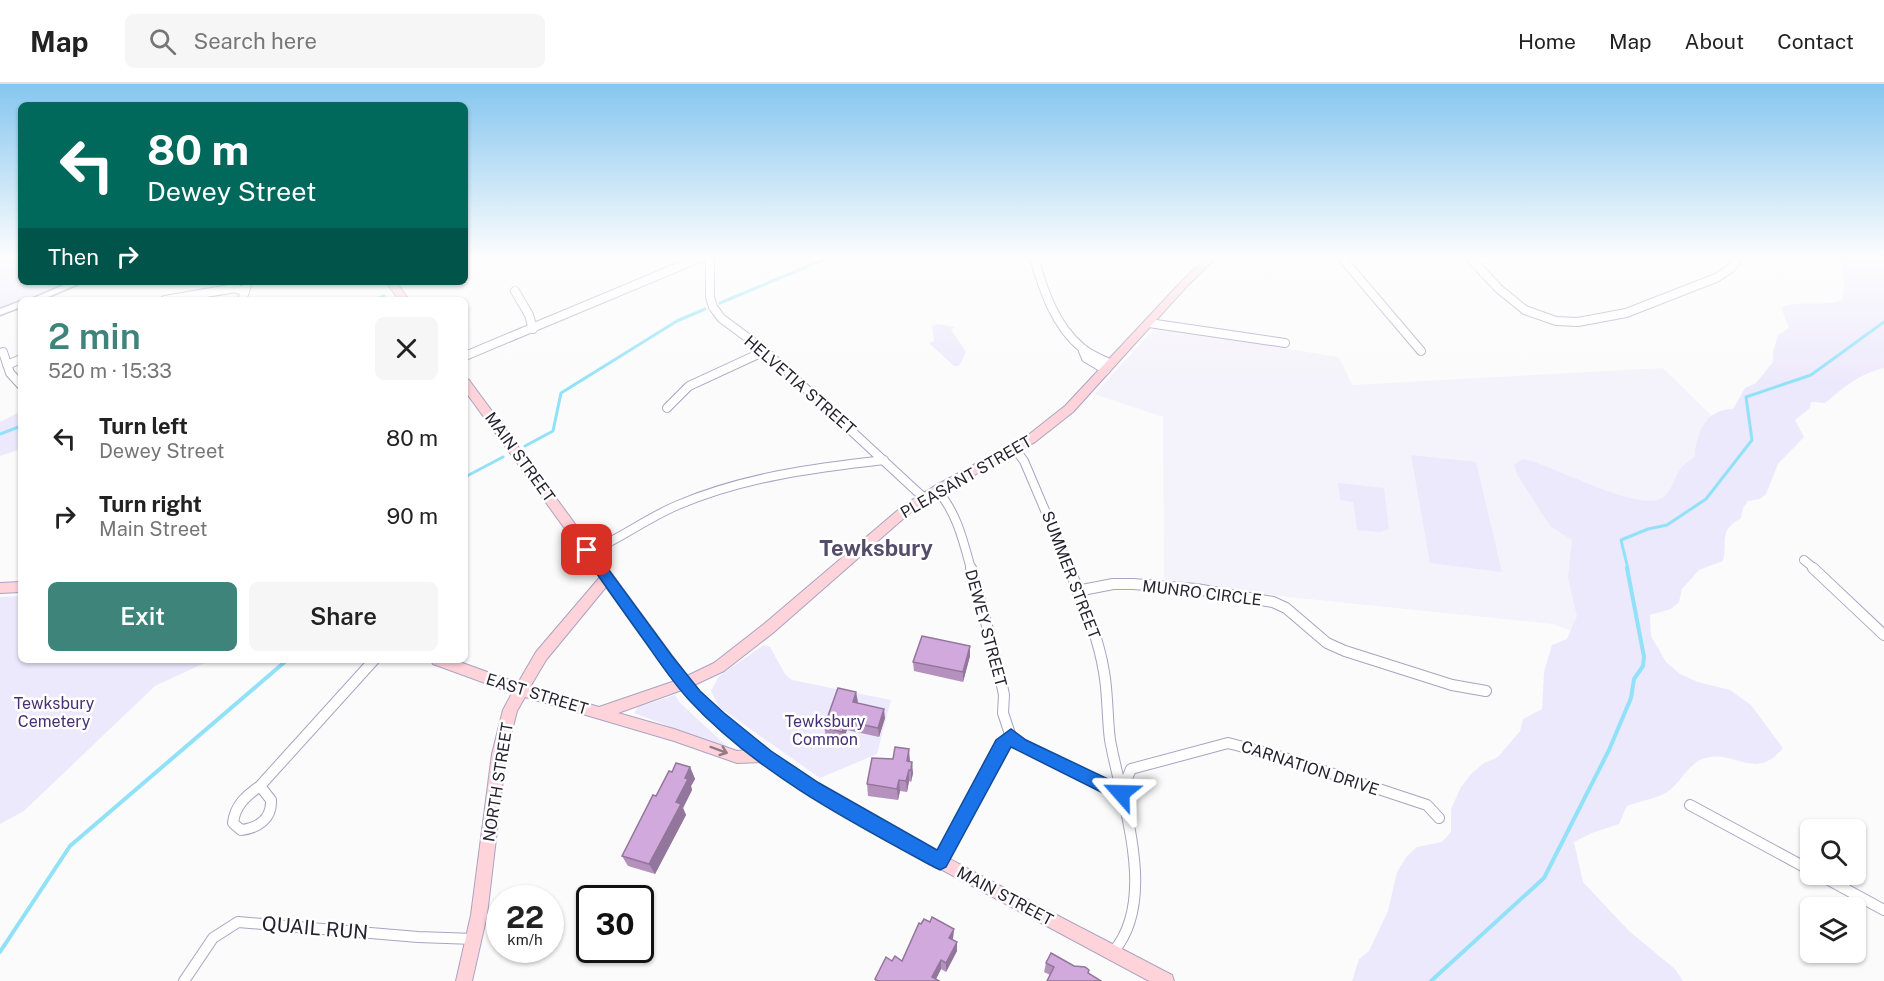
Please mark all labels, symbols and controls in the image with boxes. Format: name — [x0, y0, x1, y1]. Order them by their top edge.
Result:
search box — [125, 14, 545, 68]
text: Map — [30, 25, 89, 58]
icon: search — [146, 25, 179, 58]
text: Search here — [194, 28, 317, 54]
text: Home — [1518, 29, 1576, 54]
text: Map — [1609, 29, 1652, 54]
text: About — [1685, 29, 1744, 54]
text: Contact — [1777, 29, 1854, 54]
text: 80 m — [147, 125, 249, 174]
icon: left — [48, 126, 126, 204]
text: Dewey Street — [147, 175, 317, 207]
icon: right — [111, 240, 144, 273]
text: Then — [48, 244, 99, 270]
text: 2 min — [48, 315, 141, 357]
button: close — [375, 317, 438, 380]
street label: HELVETIA STREET — [740, 332, 860, 439]
text: 520 m · 15:33 — [48, 359, 172, 383]
street label: MAIN STREET — [481, 408, 559, 506]
text: Turn left — [99, 413, 188, 439]
icon: left — [48, 422, 81, 455]
text: 80 m — [386, 425, 438, 451]
street label: PLEASANT STREET — [897, 431, 1035, 522]
text: Dewey Street — [99, 439, 225, 463]
text: Turn right — [99, 491, 202, 517]
icon: right — [48, 500, 81, 533]
text: 90 m — [387, 503, 438, 529]
street label: SUMMER STREET — [1038, 508, 1104, 642]
text: Main Street — [99, 517, 208, 541]
pin — [561, 524, 612, 575]
icon: arrive — [570, 533, 603, 566]
district label: Tewksbury — [819, 535, 933, 561]
street label: DEWEY STREET — [961, 567, 1011, 689]
street label: MUNRO CIRCLE — [1141, 576, 1263, 610]
button: Exit — [48, 582, 237, 651]
button: Share — [249, 582, 438, 651]
street label: EAST STREET — [484, 670, 591, 719]
park label: Tewksbury Cemetery — [14, 694, 95, 731]
park label: Tewksbury Common — [785, 712, 866, 749]
street label: NORTH STREET — [479, 720, 517, 843]
street label: CARNATION DRIVE — [1239, 737, 1381, 799]
one-way arrow — [709, 746, 728, 757]
position arrow — [1089, 761, 1153, 825]
map controls — [1800, 819, 1866, 963]
button: search — [1800, 819, 1866, 885]
street label: MAIN STREET — [954, 863, 1057, 930]
speed limit sign: 30 — [576, 885, 654, 963]
button: layers — [1800, 897, 1866, 963]
text: 22 — [506, 899, 544, 935]
street label: QUAIL RUN — [261, 911, 369, 945]
text: km/h — [507, 931, 543, 948]

